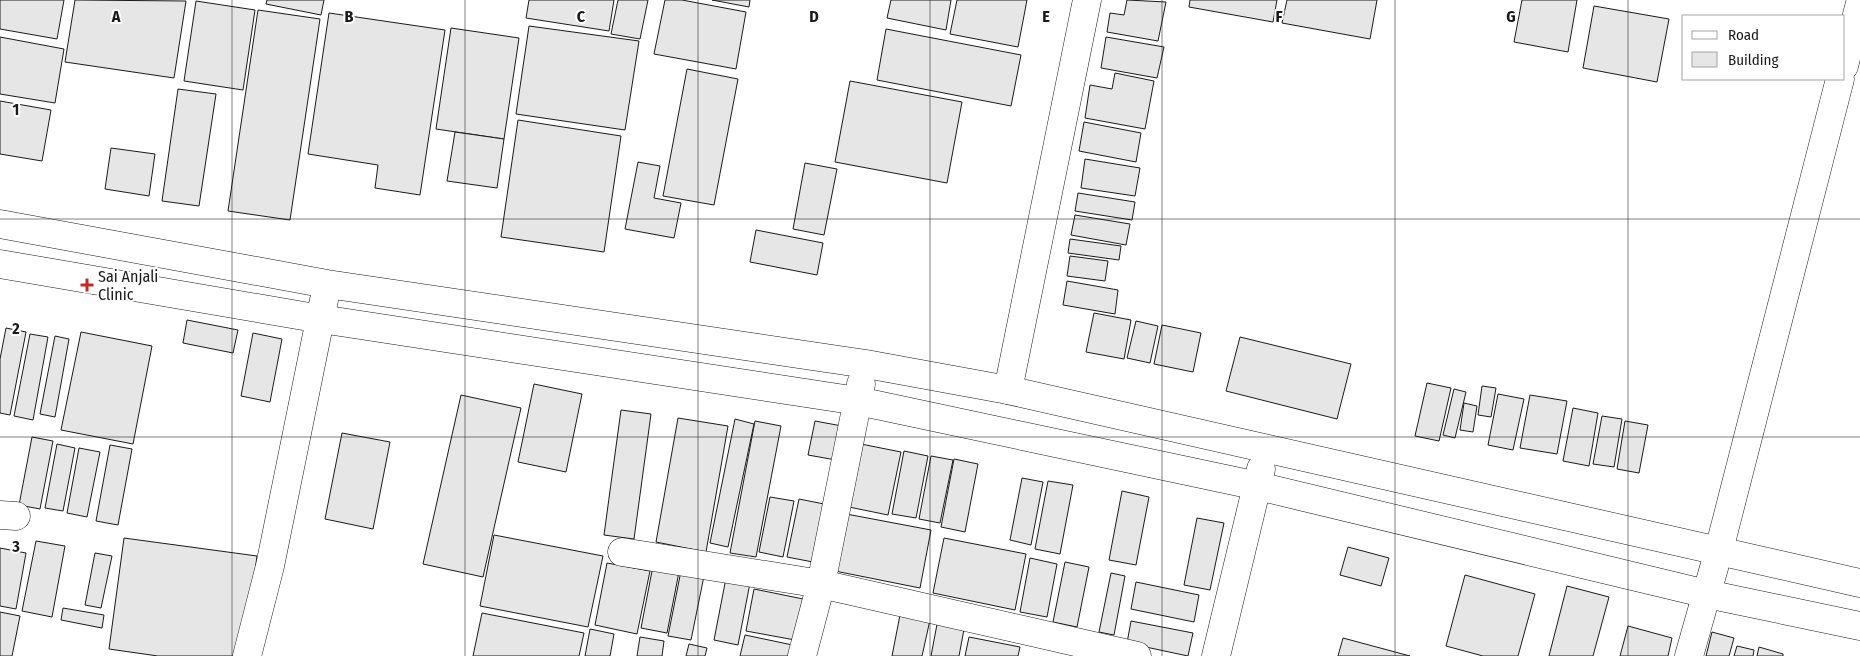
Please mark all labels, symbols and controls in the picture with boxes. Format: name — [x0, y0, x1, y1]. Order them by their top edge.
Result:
text: A — [111, 7, 121, 26]
text: B — [345, 7, 354, 26]
text: C — [577, 7, 586, 26]
text: D — [809, 7, 819, 26]
text: E — [1042, 7, 1050, 26]
text: F — [1275, 7, 1283, 26]
text: G — [1506, 7, 1516, 26]
legend — [1682, 15, 1845, 80]
text: Road — [1728, 26, 1759, 44]
text: Building — [1728, 51, 1779, 69]
text: 1 — [13, 100, 19, 119]
place label: Sai Anjali Clinic — [98, 267, 158, 304]
marker: Sai Anjali Clinic — [80, 278, 94, 292]
text: 2 — [11, 319, 20, 338]
text: 3 — [11, 537, 20, 556]

